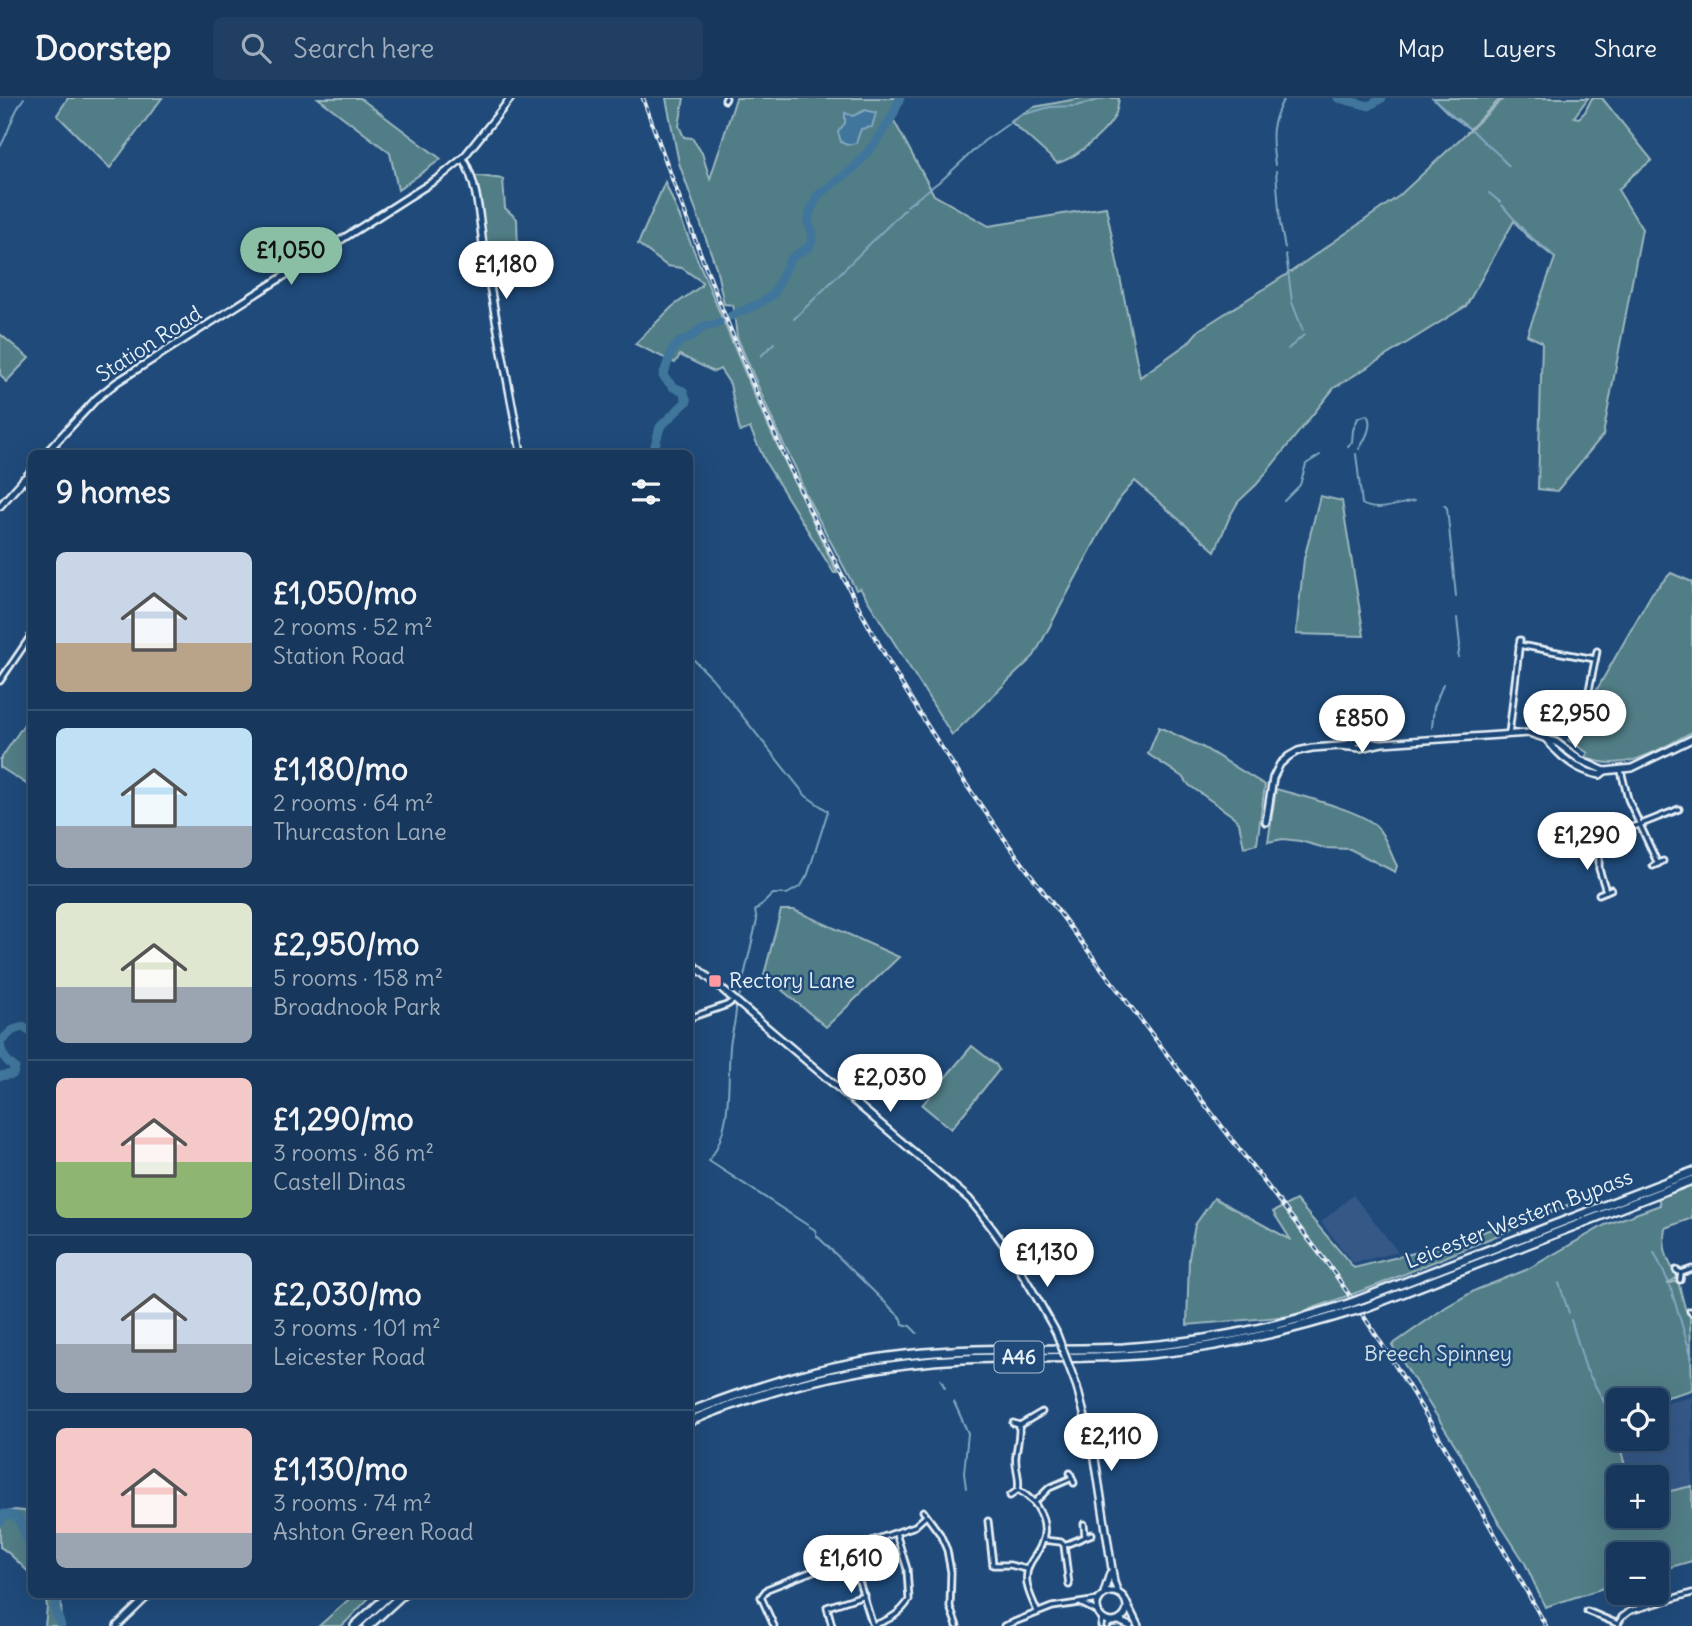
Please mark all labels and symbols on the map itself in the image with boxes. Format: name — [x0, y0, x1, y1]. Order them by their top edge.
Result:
pin: £1,050 — [234, 228, 348, 287]
pin: £1,180 — [449, 242, 563, 301]
street label: Station Road — [91, 299, 207, 388]
pin: £2,950 — [1518, 690, 1632, 750]
pin: £850 — [1321, 696, 1403, 755]
pin: £1,290 — [1530, 812, 1644, 872]
place label: Rectory Lane — [729, 967, 855, 994]
marker: Rectory Lane — [707, 973, 723, 989]
pin: £2,030 — [833, 1054, 947, 1114]
street label: Leicester Western Bypass — [1401, 1163, 1636, 1274]
pin: £1,130 — [990, 1230, 1104, 1289]
park label: Breech Spinney — [1364, 1340, 1512, 1367]
road number: A46 — [995, 1342, 1044, 1372]
pin: £2,110 — [1054, 1414, 1168, 1473]
pin: £1,610 — [794, 1536, 908, 1595]

